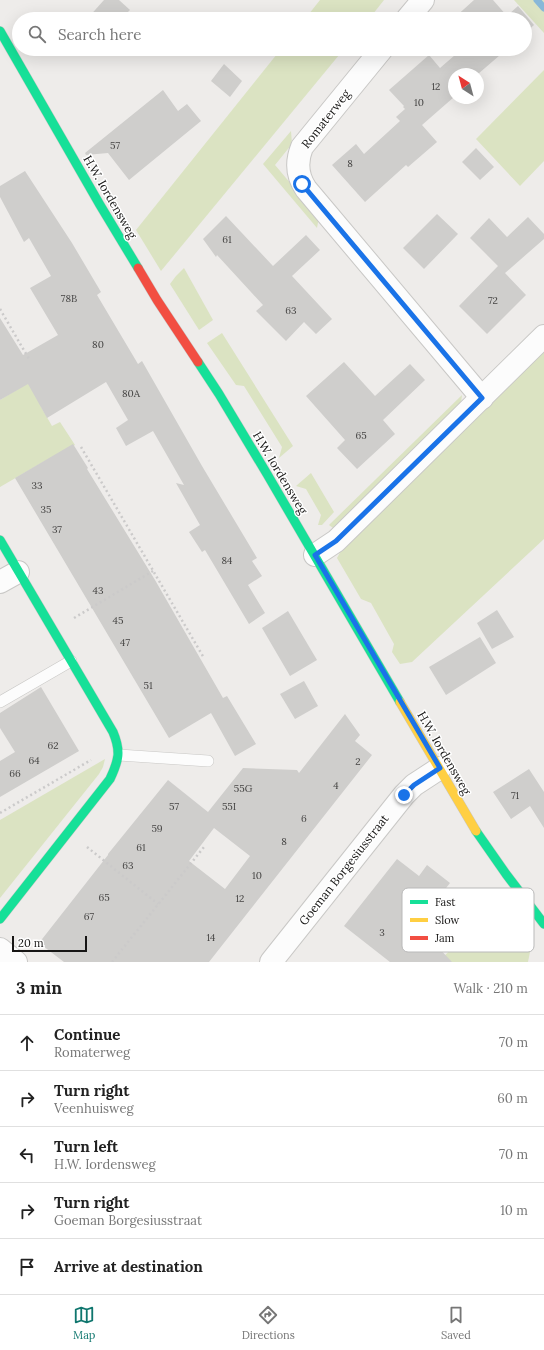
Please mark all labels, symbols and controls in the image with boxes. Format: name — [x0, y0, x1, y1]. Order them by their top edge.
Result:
search box — [12, 12, 532, 56]
icon: search — [26, 23, 48, 45]
text: Search here — [58, 25, 141, 44]
north arrow — [448, 68, 484, 104]
house number: 12 — [431, 80, 441, 93]
street label: Romaterweg — [298, 86, 353, 151]
house number: 10 — [414, 96, 424, 109]
house number: 57 — [110, 139, 120, 152]
street label: H.W. Iordensweg — [80, 152, 141, 241]
house number: 8 — [347, 157, 353, 170]
route start — [293, 175, 311, 193]
house number: 61 — [222, 233, 232, 246]
house number: 78B — [61, 292, 77, 305]
house number: 72 — [488, 294, 498, 307]
house number: 63 — [285, 304, 297, 317]
house number: 80 — [92, 338, 104, 351]
house number: 80A — [122, 387, 141, 400]
street label: H.W. Iordensweg — [250, 429, 311, 517]
house number: 65 — [355, 429, 367, 442]
house number: 33 — [31, 479, 43, 492]
house number: 35 — [40, 503, 52, 516]
house number: 37 — [52, 523, 62, 536]
house number: 84 — [221, 554, 233, 567]
house number: 43 — [93, 584, 104, 597]
house number: 45 — [113, 614, 123, 627]
house number: 47 — [120, 636, 130, 649]
house number: 51 — [143, 679, 153, 692]
street label: H.W. Iordensweg — [414, 708, 475, 797]
house number: 62 — [47, 739, 59, 752]
house number: 64 — [28, 754, 40, 767]
house number: 2 — [355, 755, 361, 768]
house number: 66 — [9, 767, 21, 780]
house number: 4 — [333, 779, 339, 792]
house number: 55G — [234, 782, 253, 795]
route end — [395, 786, 413, 804]
house number: 71 — [511, 789, 519, 802]
house number: 57 — [169, 800, 179, 813]
house number: 55I — [222, 800, 236, 813]
street label: Goeman Borgesiusstraat — [296, 811, 392, 928]
house number: 6 — [301, 812, 307, 825]
house number: 59 — [151, 822, 163, 835]
house number: 8 — [281, 835, 287, 848]
house number: 61 — [136, 841, 146, 854]
house number: 63 — [122, 859, 134, 872]
house number: 10 — [252, 869, 262, 882]
legend — [402, 888, 534, 952]
house number: 65 — [98, 891, 110, 904]
house number: 12 — [235, 892, 245, 905]
text: Fast — [435, 895, 456, 909]
house number: 67 — [84, 910, 95, 923]
text: Slow — [435, 913, 460, 927]
house number: 3 — [379, 926, 385, 939]
house number: 14 — [206, 931, 216, 944]
text: Jam — [434, 931, 455, 945]
scale bar — [12, 934, 87, 953]
text: 20 m — [18, 936, 43, 950]
text: 3 min — [16, 977, 62, 999]
text: Walk · 210 m — [453, 980, 528, 997]
text: Continue — [54, 1025, 120, 1044]
icon: ahead — [16, 1032, 38, 1054]
text: 70 m — [499, 1034, 528, 1051]
text: Romaterweg — [54, 1044, 130, 1061]
text: Turn right — [54, 1081, 130, 1100]
icon: right — [16, 1088, 38, 1110]
text: 60 m — [497, 1090, 528, 1107]
text: Veenhuisweg — [54, 1100, 134, 1117]
text: Turn left — [54, 1137, 118, 1156]
icon: left — [16, 1144, 38, 1166]
text: 70 m — [499, 1146, 528, 1163]
text: H.W. Iordensweg — [54, 1156, 156, 1173]
text: Turn right — [54, 1193, 130, 1212]
icon: right — [16, 1200, 38, 1222]
text: 10 m — [500, 1202, 528, 1219]
text: Goeman Borgesiusstraat — [54, 1212, 202, 1229]
icon: arrive — [16, 1256, 38, 1278]
text: Arrive at destination — [54, 1257, 203, 1276]
tab: Map — [73, 1304, 95, 1342]
tab: Directions — [242, 1304, 295, 1342]
tab: Saved — [441, 1304, 471, 1342]

